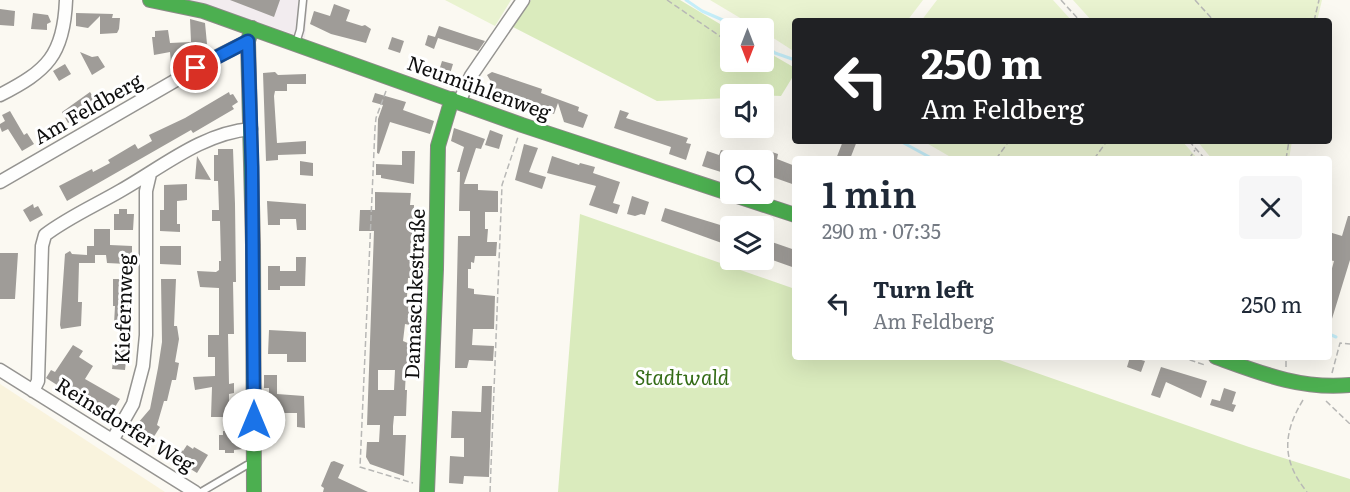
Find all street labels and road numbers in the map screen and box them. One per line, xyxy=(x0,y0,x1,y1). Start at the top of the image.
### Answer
street label: Neumühlenweg xyxy=(404,46,557,126)
street label: Am Feldberg xyxy=(27,64,148,151)
street label: Damaschkestraße xyxy=(395,208,431,380)
street label: Kiefernweg xyxy=(105,252,139,365)
street label: Reinsdorfer Weg xyxy=(51,369,202,479)

